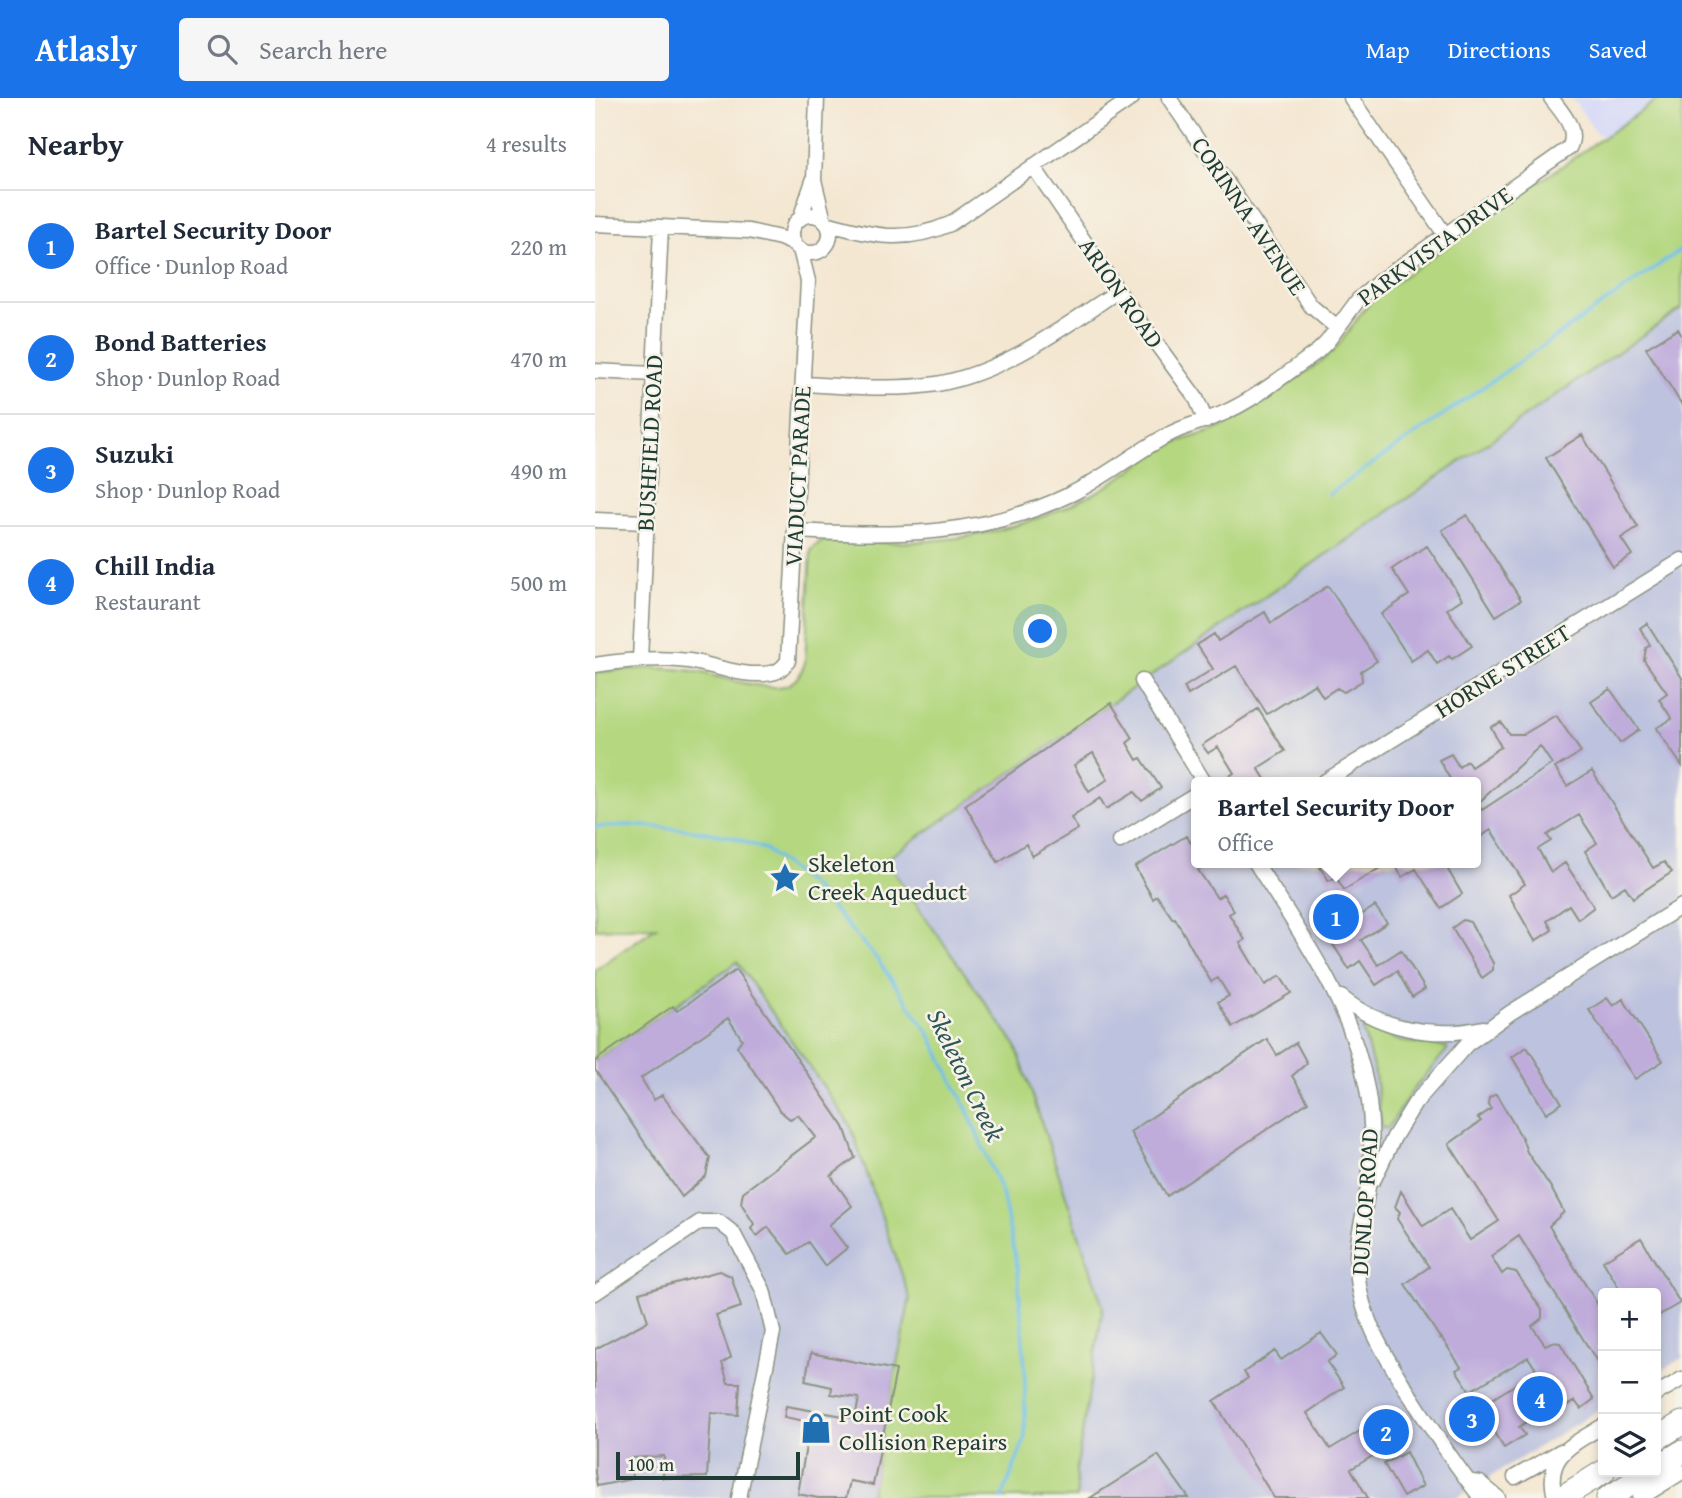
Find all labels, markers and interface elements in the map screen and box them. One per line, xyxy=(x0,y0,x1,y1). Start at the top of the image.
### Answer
search box xyxy=(179,18,669,81)
text: Atlasly xyxy=(35,25,137,73)
icon: search xyxy=(203,30,241,68)
text: Search here xyxy=(259,30,387,69)
text: Map xyxy=(1366,32,1410,67)
text: Directions xyxy=(1448,32,1551,67)
text: Saved xyxy=(1589,32,1647,67)
text: Nearby xyxy=(28,122,124,166)
text: 4 results xyxy=(486,127,567,160)
street label: CORINNA AVENUE xyxy=(1183,130,1315,302)
street label: PARKVISTA DRIVE xyxy=(1350,177,1520,314)
text: Bartel Security Door xyxy=(95,210,332,249)
text: 1 xyxy=(45,230,57,263)
text: 220 m xyxy=(510,230,567,263)
street label: ARION ROAD xyxy=(1070,230,1172,355)
text: Office · Dunlop Road xyxy=(95,249,288,282)
text: Bond Batteries xyxy=(95,322,267,361)
text: 2 xyxy=(45,342,57,375)
text: 470 m xyxy=(510,342,567,375)
street label: BUSHFIELD ROAD xyxy=(627,354,672,532)
text: Shop · Dunlop Road xyxy=(95,361,280,394)
street label: VIADUCT PARADE xyxy=(775,385,820,567)
text: Suzuki xyxy=(95,434,174,473)
text: 3 xyxy=(45,454,57,487)
text: 490 m xyxy=(510,454,567,487)
text: Shop · Dunlop Road xyxy=(95,473,280,506)
text: Chill India xyxy=(95,546,215,585)
text: 4 xyxy=(45,566,57,599)
text: 500 m xyxy=(510,566,567,599)
text: Restaurant xyxy=(95,585,201,618)
your location xyxy=(1023,614,1057,648)
street label: HORNE STREET xyxy=(1428,615,1577,726)
popup xyxy=(1191,777,1481,868)
text: Bartel Security Door xyxy=(1218,787,1454,826)
text: Office xyxy=(1218,826,1274,859)
place label: Skeleton Creek Aqueduct xyxy=(808,846,967,909)
place icon: Skeleton Creek Aqueduct xyxy=(768,861,802,895)
pin: 1 xyxy=(1313,891,1359,943)
water label: Skeleton Creek xyxy=(918,1002,1015,1148)
street label: DUNLOP ROAD xyxy=(1342,1127,1387,1277)
map controls xyxy=(1598,1288,1661,1477)
button: + xyxy=(1598,1288,1661,1351)
button: − xyxy=(1598,1351,1661,1414)
pin: 4 xyxy=(1517,1373,1563,1425)
pin: 3 xyxy=(1449,1393,1495,1445)
place label: Point Cook Collision Repairs xyxy=(839,1396,1007,1459)
pin: 2 xyxy=(1363,1406,1409,1458)
shop icon: Point Cook Collision Repairs xyxy=(799,1411,833,1445)
button: layers xyxy=(1598,1414,1661,1477)
scale bar xyxy=(616,1449,800,1481)
text: 100 m xyxy=(627,1450,674,1478)

